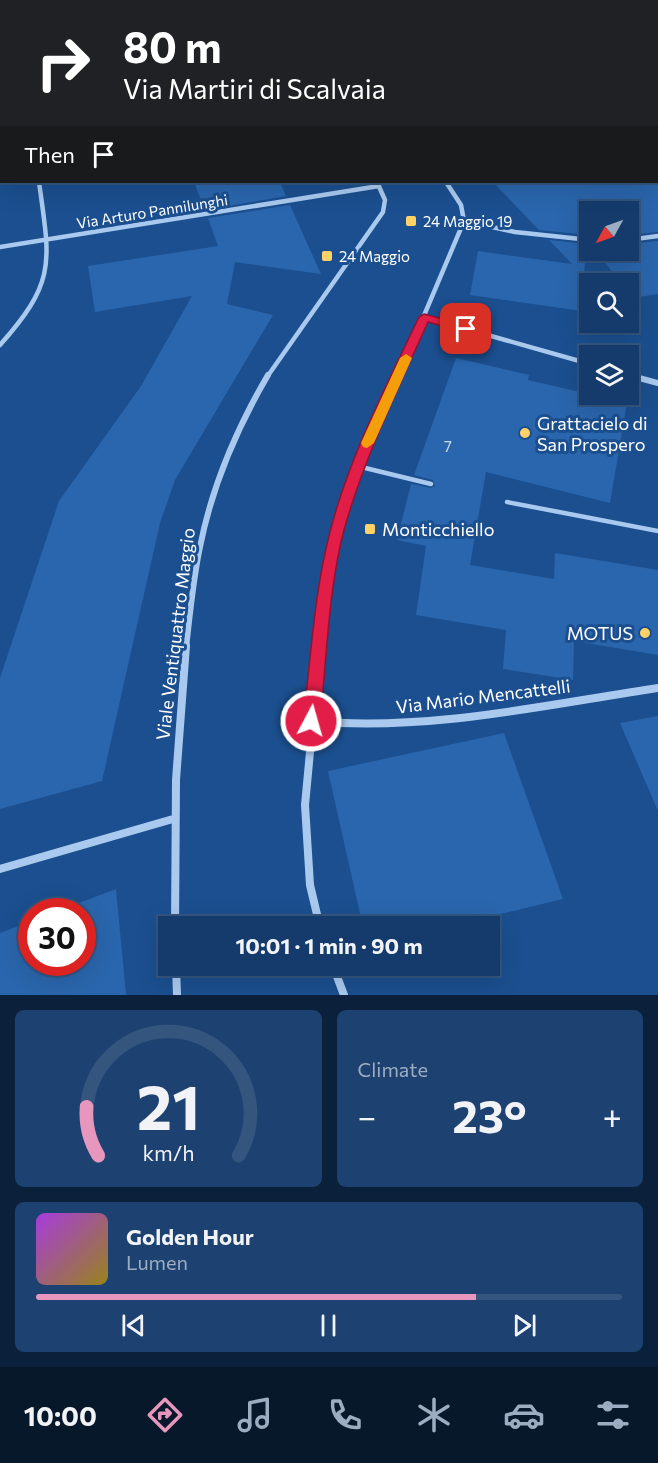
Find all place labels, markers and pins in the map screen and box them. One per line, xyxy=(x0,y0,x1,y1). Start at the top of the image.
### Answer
place label: 24 Maggio 19 xyxy=(423,212,512,230)
marker: 24 Maggio 19 xyxy=(404,214,418,228)
place label: 24 Maggio xyxy=(339,247,410,265)
marker: 24 Maggio xyxy=(320,249,334,263)
pin xyxy=(440,303,491,354)
place label: Grattacielo di San Prospero xyxy=(537,412,648,455)
marker: Grattacielo di San Prospero xyxy=(518,426,532,440)
place label: Monticchiello xyxy=(382,518,494,540)
marker: Monticchiello xyxy=(363,522,377,536)
place label: MOTUS xyxy=(567,622,633,644)
marker: MOTUS xyxy=(638,626,652,640)

